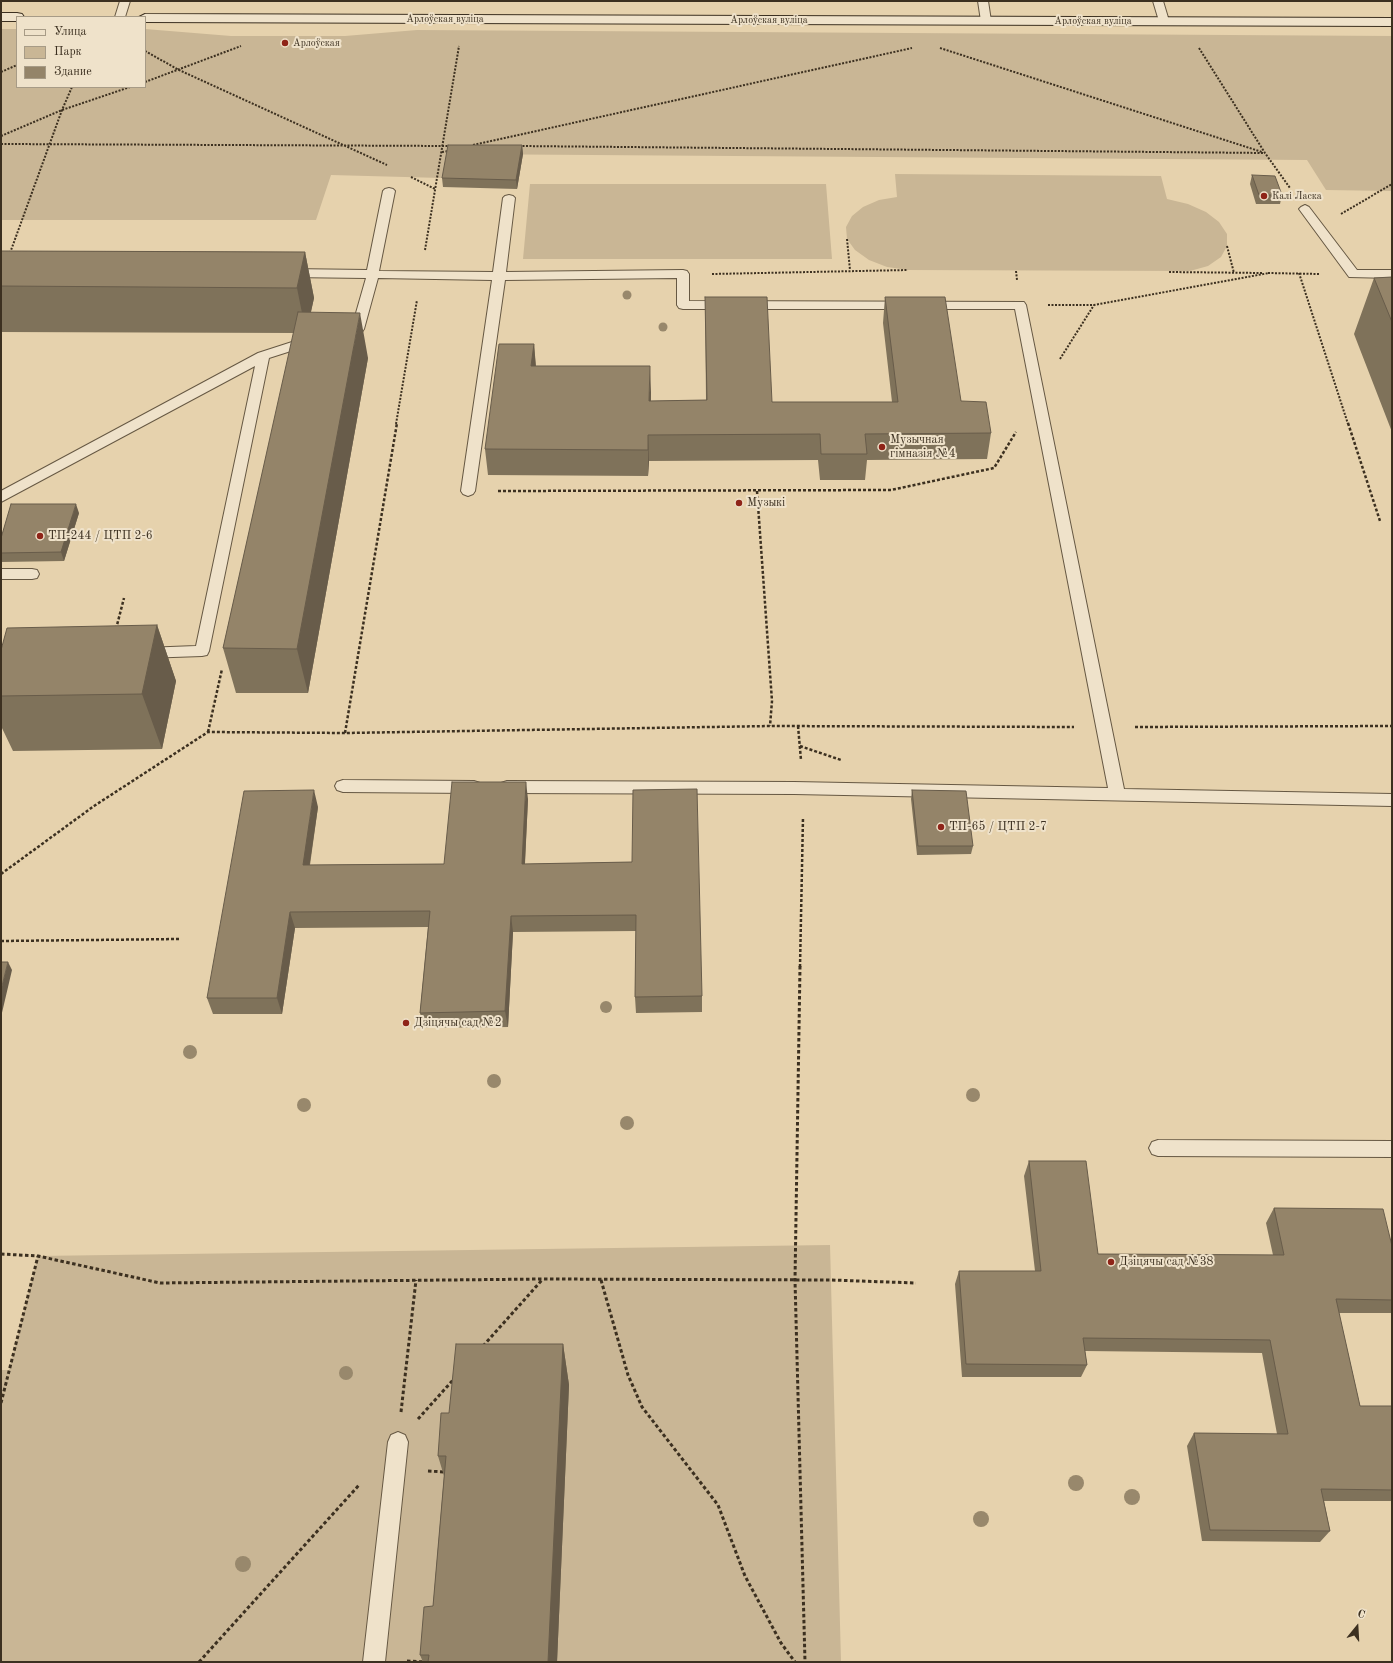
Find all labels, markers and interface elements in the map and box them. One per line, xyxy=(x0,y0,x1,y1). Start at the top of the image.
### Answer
street label: Арлоўская вуліца xyxy=(406,13,484,25)
street label: Арлоўская вуліца xyxy=(730,14,808,26)
street label: Арлоўская вуліца xyxy=(1054,15,1132,27)
legend xyxy=(16,16,146,88)
text: Улица xyxy=(54,26,87,38)
place label: Арлоўская xyxy=(293,37,340,49)
marker: Арлоўская xyxy=(280,38,290,48)
text: Парк xyxy=(54,46,82,58)
text: Здание xyxy=(54,66,92,78)
place label: Калі Ласка xyxy=(1272,190,1322,202)
marker: Калі Ласка xyxy=(1259,191,1269,201)
place label: Музычная гімназія №4 xyxy=(890,433,956,461)
marker: Музычная гімназія №4 xyxy=(877,442,887,452)
place label: Музыкі xyxy=(747,496,785,510)
marker: Музыкі xyxy=(734,498,744,508)
place label: ТП-244 / ЦТП 2-6 xyxy=(48,529,153,543)
marker: ТП-244 / ЦТП 2-6 xyxy=(35,531,45,541)
place label: ТП-65 / ЦТП 2-7 xyxy=(949,820,1047,834)
marker: ТП-65 / ЦТП 2-7 xyxy=(936,822,946,832)
place label: Дзіцячы сад №2 xyxy=(414,1016,502,1030)
marker: Дзіцячы сад №2 xyxy=(401,1018,411,1028)
place label: Дзіцячы сад №38 xyxy=(1119,1255,1214,1269)
marker: Дзіцячы сад №38 xyxy=(1106,1257,1116,1267)
north arrow xyxy=(1337,1607,1377,1647)
text: С xyxy=(1356,1609,1366,1621)

